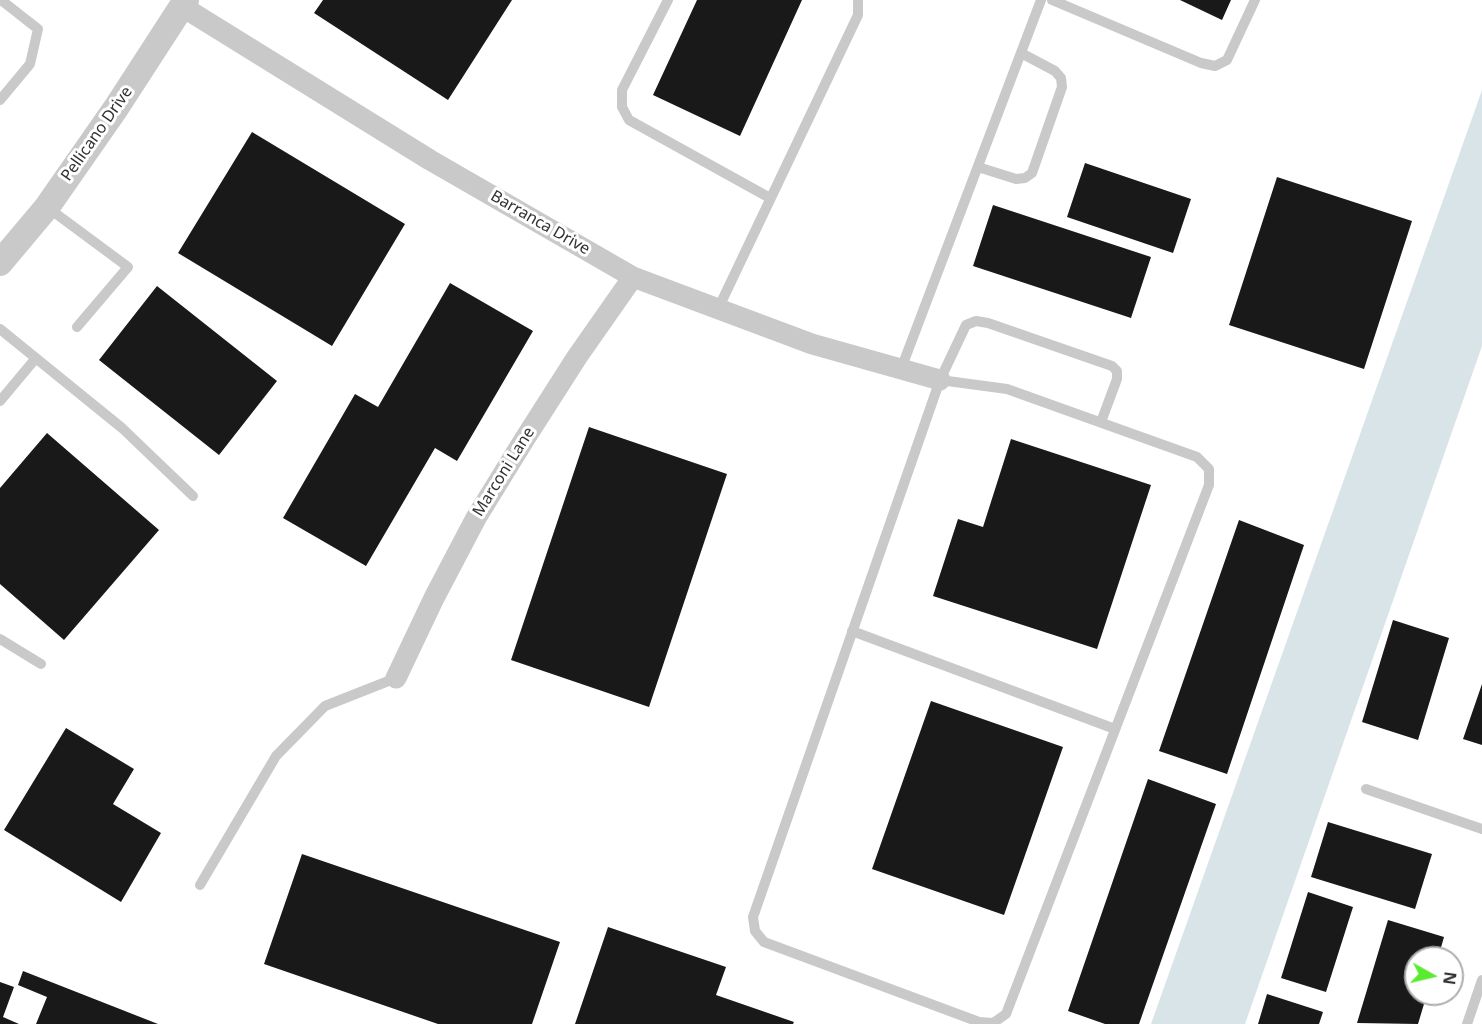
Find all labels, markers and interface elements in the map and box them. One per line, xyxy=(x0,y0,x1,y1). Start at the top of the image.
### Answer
street label: Pellicano Drive xyxy=(57,83,137,185)
street label: Barranca Drive xyxy=(487,187,593,259)
street label: Marconi Lane xyxy=(469,424,539,520)
north arrow xyxy=(1404,946,1464,1006)
text: N xyxy=(1438,970,1462,986)

